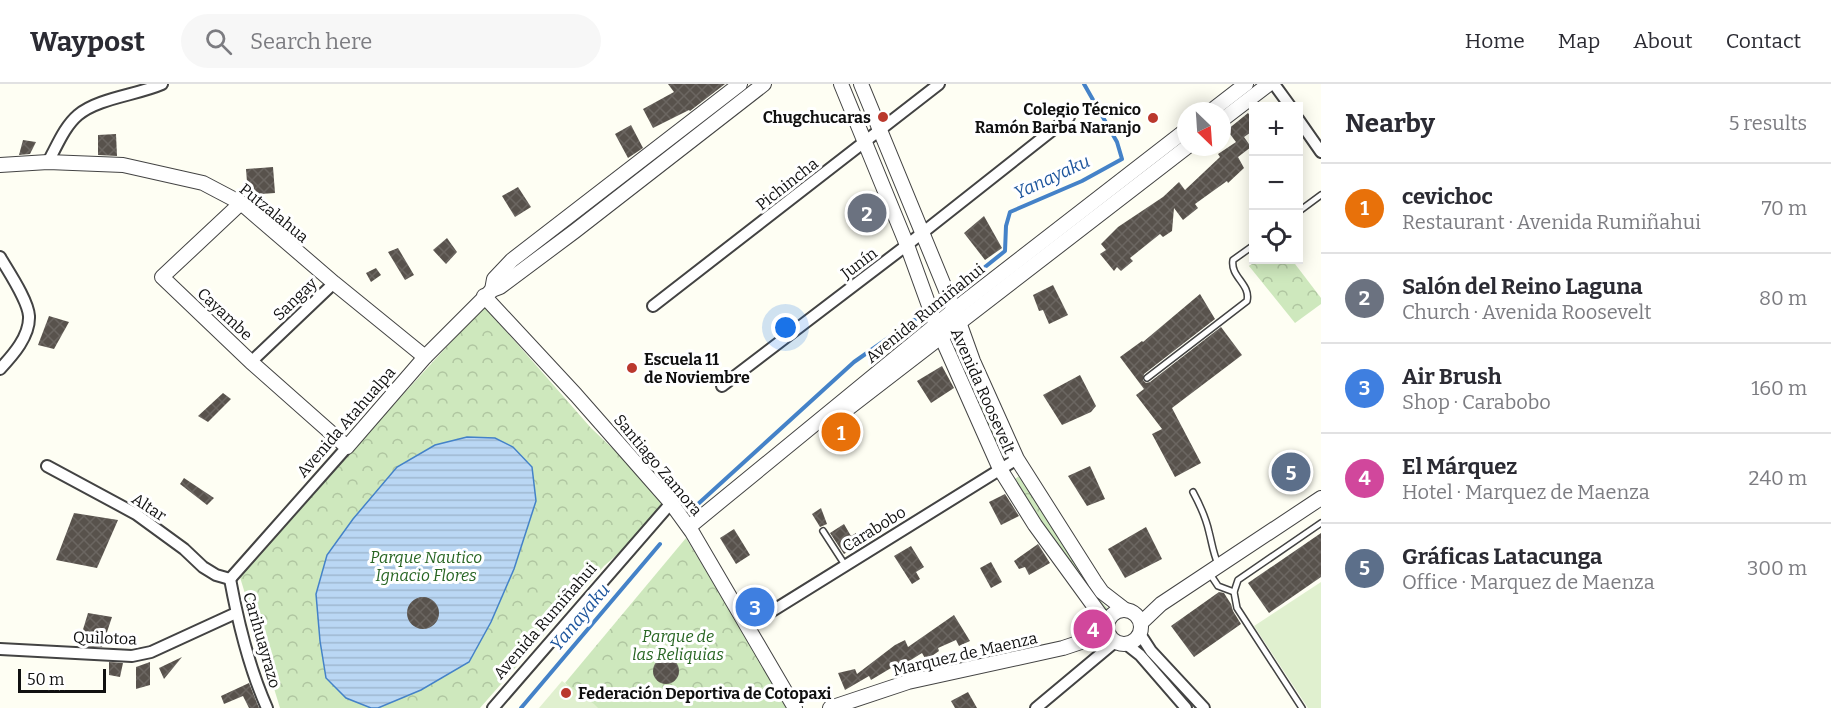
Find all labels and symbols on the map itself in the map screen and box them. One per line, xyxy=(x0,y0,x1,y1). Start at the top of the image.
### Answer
place label: Colegio Técnico Ramón Barba Naranjo xyxy=(975,100,1141,137)
north arrow xyxy=(1177,102,1231,156)
place label: Chugchucaras xyxy=(763,108,871,127)
marker: Chugchucaras xyxy=(876,110,890,124)
marker: Colegio Técnico Ramón Barba Naranjo xyxy=(1146,111,1160,125)
water label: Yanayaku xyxy=(1011,150,1093,204)
street label: Pichincha xyxy=(752,154,822,214)
street label: Putzalahua xyxy=(236,179,313,247)
pin: 2 xyxy=(848,190,886,236)
street label: Junín xyxy=(836,243,881,283)
street label: Avenida Rumiñahui xyxy=(862,259,988,367)
street label: Sangay xyxy=(269,273,321,324)
street label: Cayambe xyxy=(193,284,257,344)
your location xyxy=(771,313,800,342)
street label: Avenida Roosevelt xyxy=(947,325,1019,457)
place label: Escuela 11 de Noviembre xyxy=(644,350,750,387)
marker: Escuela 11 de Noviembre xyxy=(625,361,639,375)
street label: Avenida Atahualpa xyxy=(293,363,399,481)
street label: Santiago Zamora xyxy=(610,410,706,520)
pin: 1 xyxy=(822,410,860,454)
pin: 5 xyxy=(1272,450,1310,494)
street label: Altar xyxy=(128,489,170,525)
street label: Carabobo xyxy=(839,502,909,556)
park label: Parque Nautico Ignacio Flores xyxy=(370,548,482,585)
street label: Avenida Rumiñahui xyxy=(490,559,601,683)
water label: Yanayaku xyxy=(546,579,614,655)
pin: 3 xyxy=(736,584,774,630)
street label: Carihuayrazo xyxy=(239,590,285,690)
pin: 4 xyxy=(1074,606,1112,652)
street label: Quilotoa xyxy=(73,627,138,649)
park label: Parque de las Reliquias xyxy=(632,627,724,664)
street label: Marquez de Maenza xyxy=(891,628,1039,680)
scale bar xyxy=(18,666,106,694)
place label: Federación Deportiva de Cotopaxi xyxy=(578,684,831,703)
marker: Federación Deportiva de Cotopaxi xyxy=(559,686,573,700)

